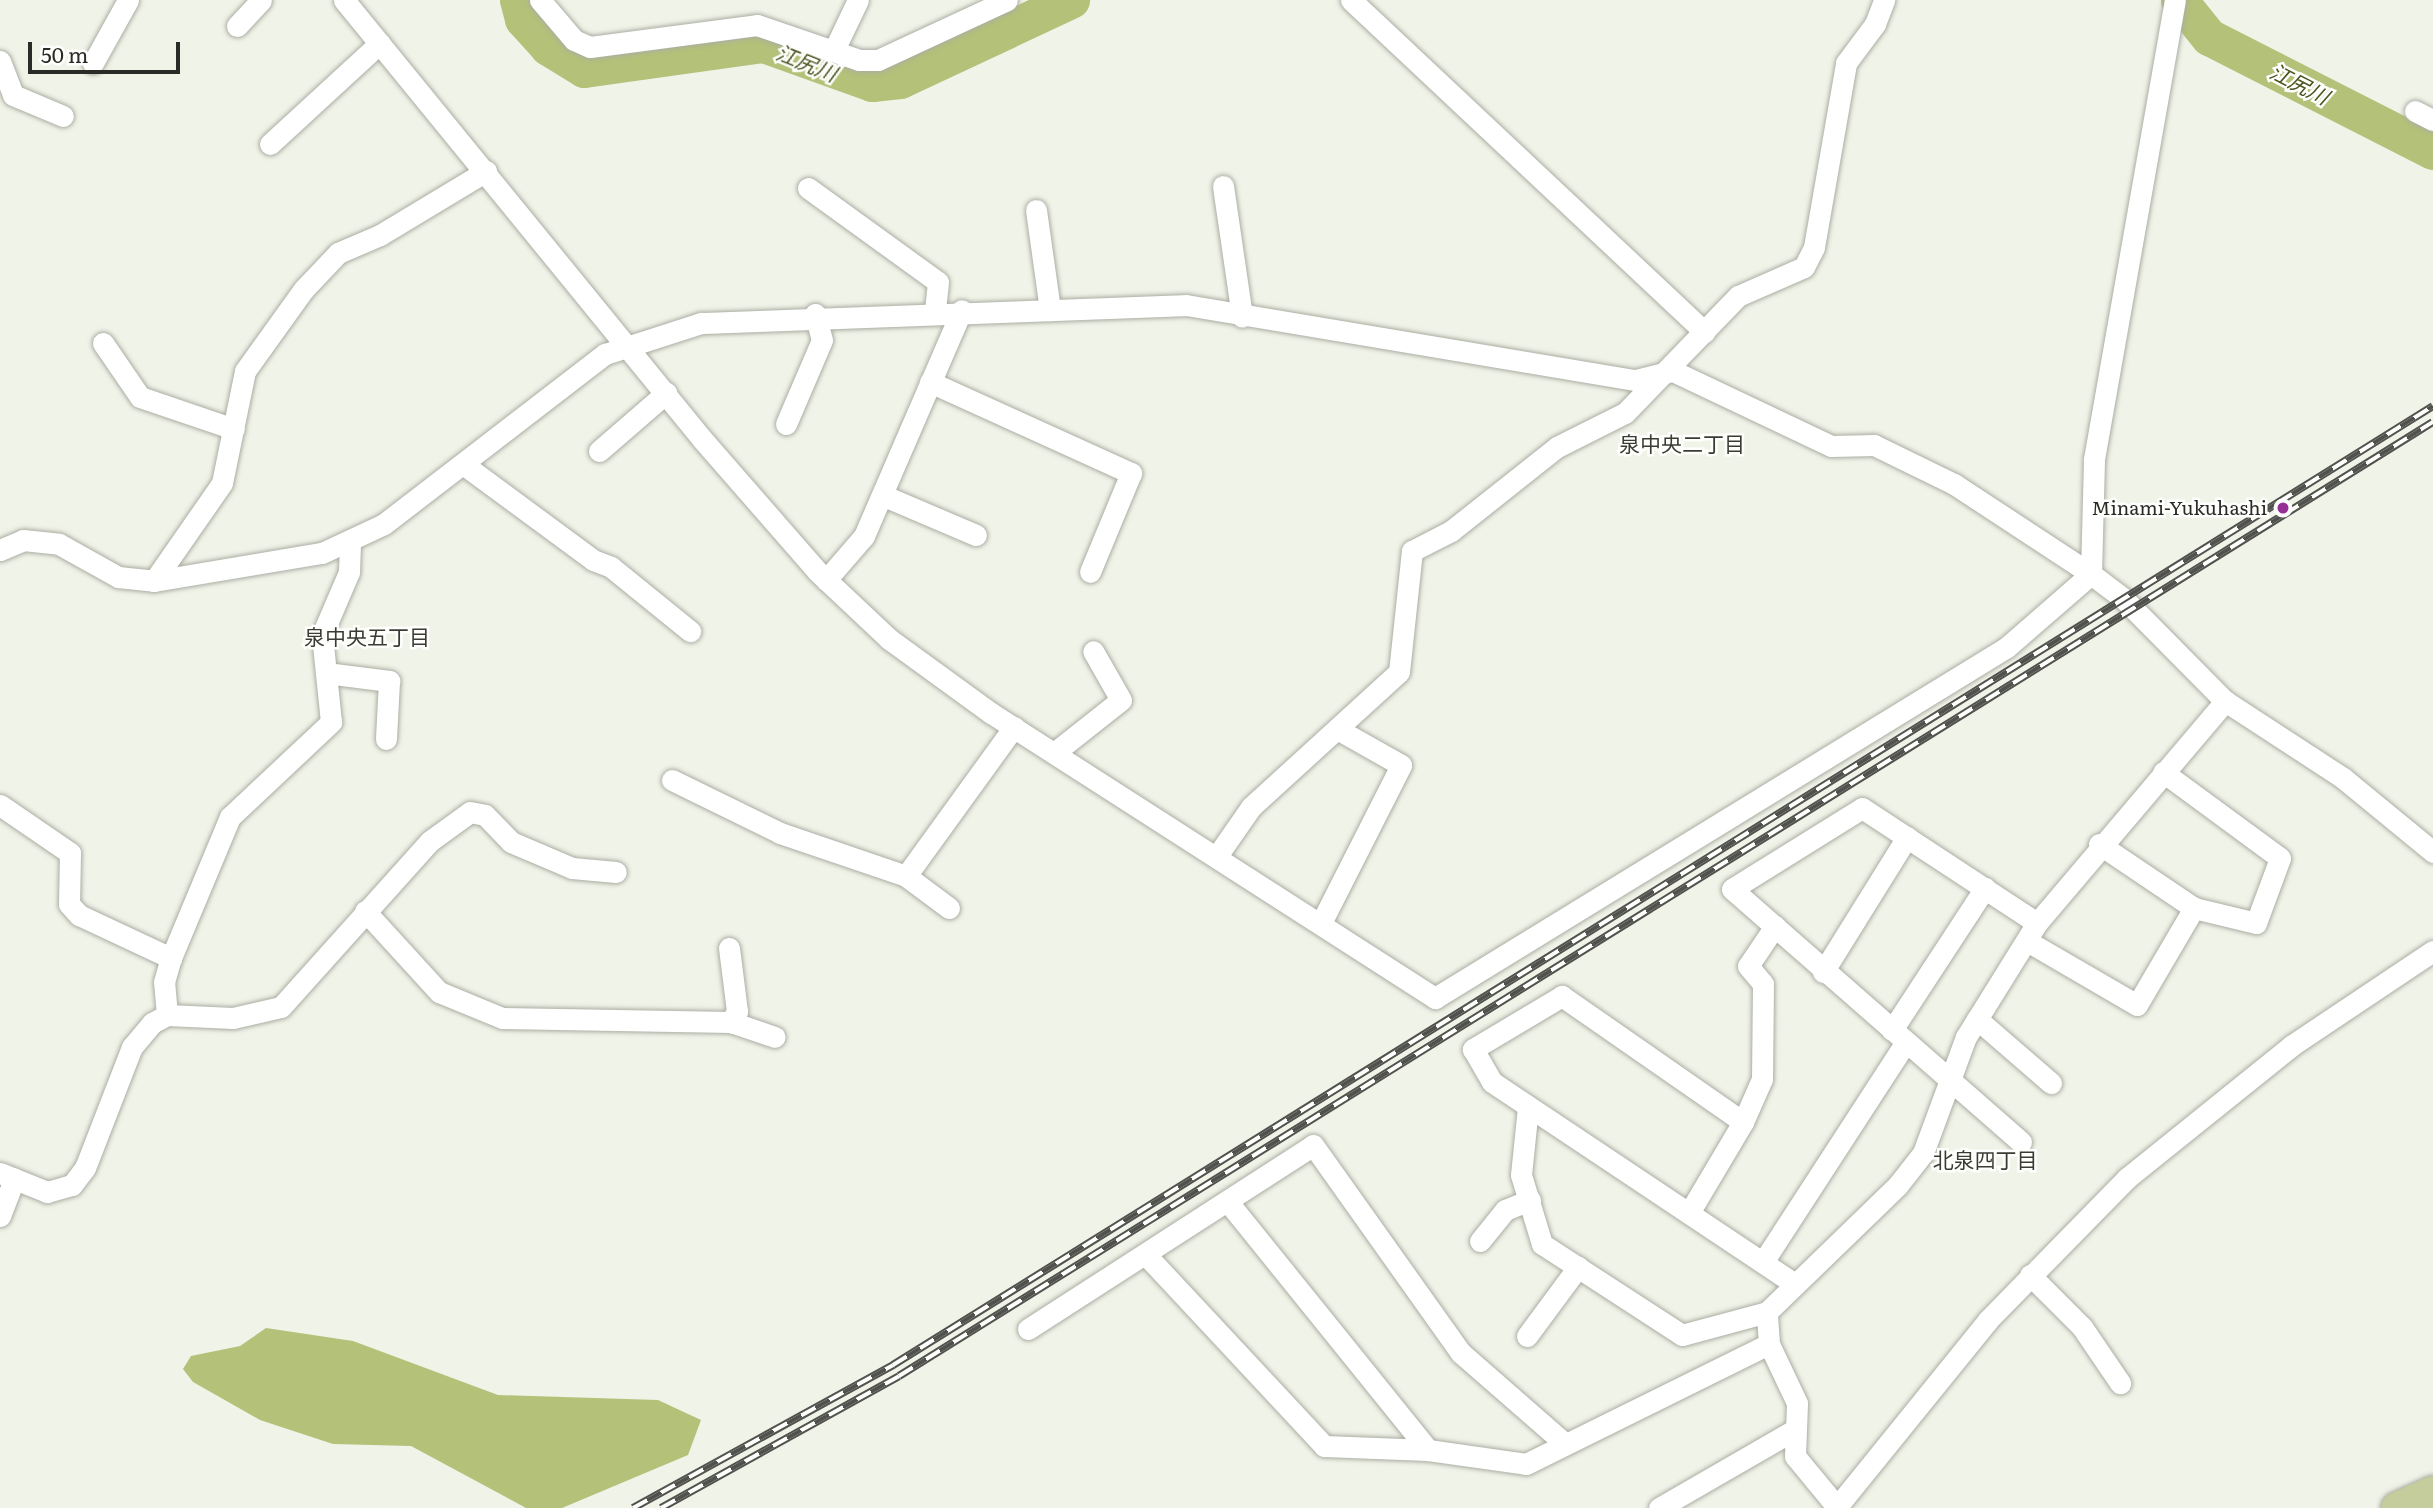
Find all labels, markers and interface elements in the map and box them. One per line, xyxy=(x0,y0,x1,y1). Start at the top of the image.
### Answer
scale bar xyxy=(32,28,184,72)
text: 50 m xyxy=(41,38,88,69)
water label: 江尻川 xyxy=(773,39,841,85)
water label: 江尻川 xyxy=(2266,57,2334,109)
district label: 泉中央二丁目 xyxy=(1619,430,1745,456)
place label: Minami-Yukuhashi xyxy=(2092,497,2267,519)
marker: Minami-Yukuhashi xyxy=(2273,498,2293,518)
district label: 泉中央五丁目 xyxy=(304,623,430,649)
district label: 北泉四丁目 xyxy=(1933,1146,2037,1172)

